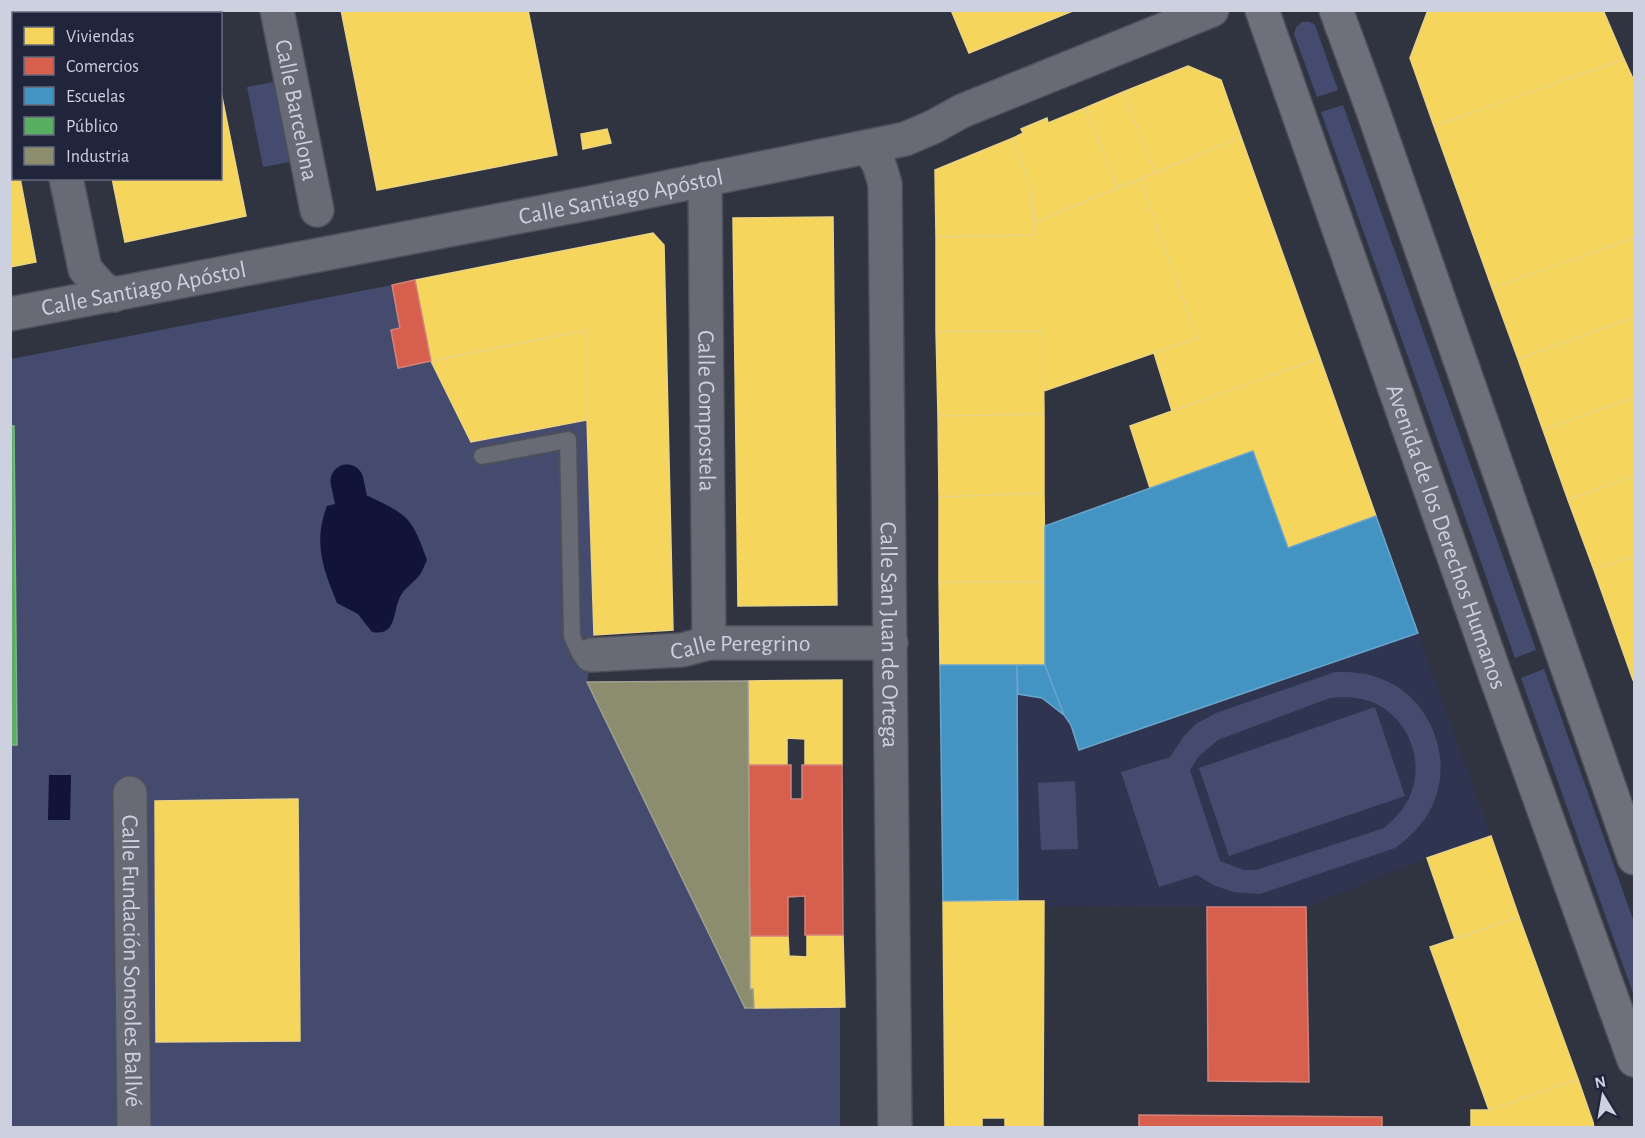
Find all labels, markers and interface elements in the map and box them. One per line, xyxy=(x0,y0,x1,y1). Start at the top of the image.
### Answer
legend xyxy=(12,12,222,180)
text: Viviendas xyxy=(66,28,134,46)
street label: Calle Barcelona xyxy=(270,38,322,183)
text: Comercios xyxy=(66,58,139,76)
text: Escuelas xyxy=(66,88,125,106)
text: Público xyxy=(66,118,118,136)
text: Industria xyxy=(66,148,129,166)
street label: Calle Santiago Apóstol xyxy=(517,165,725,229)
street label: Calle Santiago Apóstol xyxy=(39,258,248,321)
street label: Calle Compostela xyxy=(693,330,719,492)
street label: Avenida de los Derechos Humanos xyxy=(1381,381,1510,692)
street label: Calle San Juan de Ortega xyxy=(876,522,902,748)
street label: Calle Peregrino xyxy=(670,632,811,664)
street label: Calle Fundación Sonsoles Ballvé xyxy=(117,814,145,1108)
north arrow xyxy=(1573,1066,1633,1126)
text: N xyxy=(1593,1073,1607,1091)

